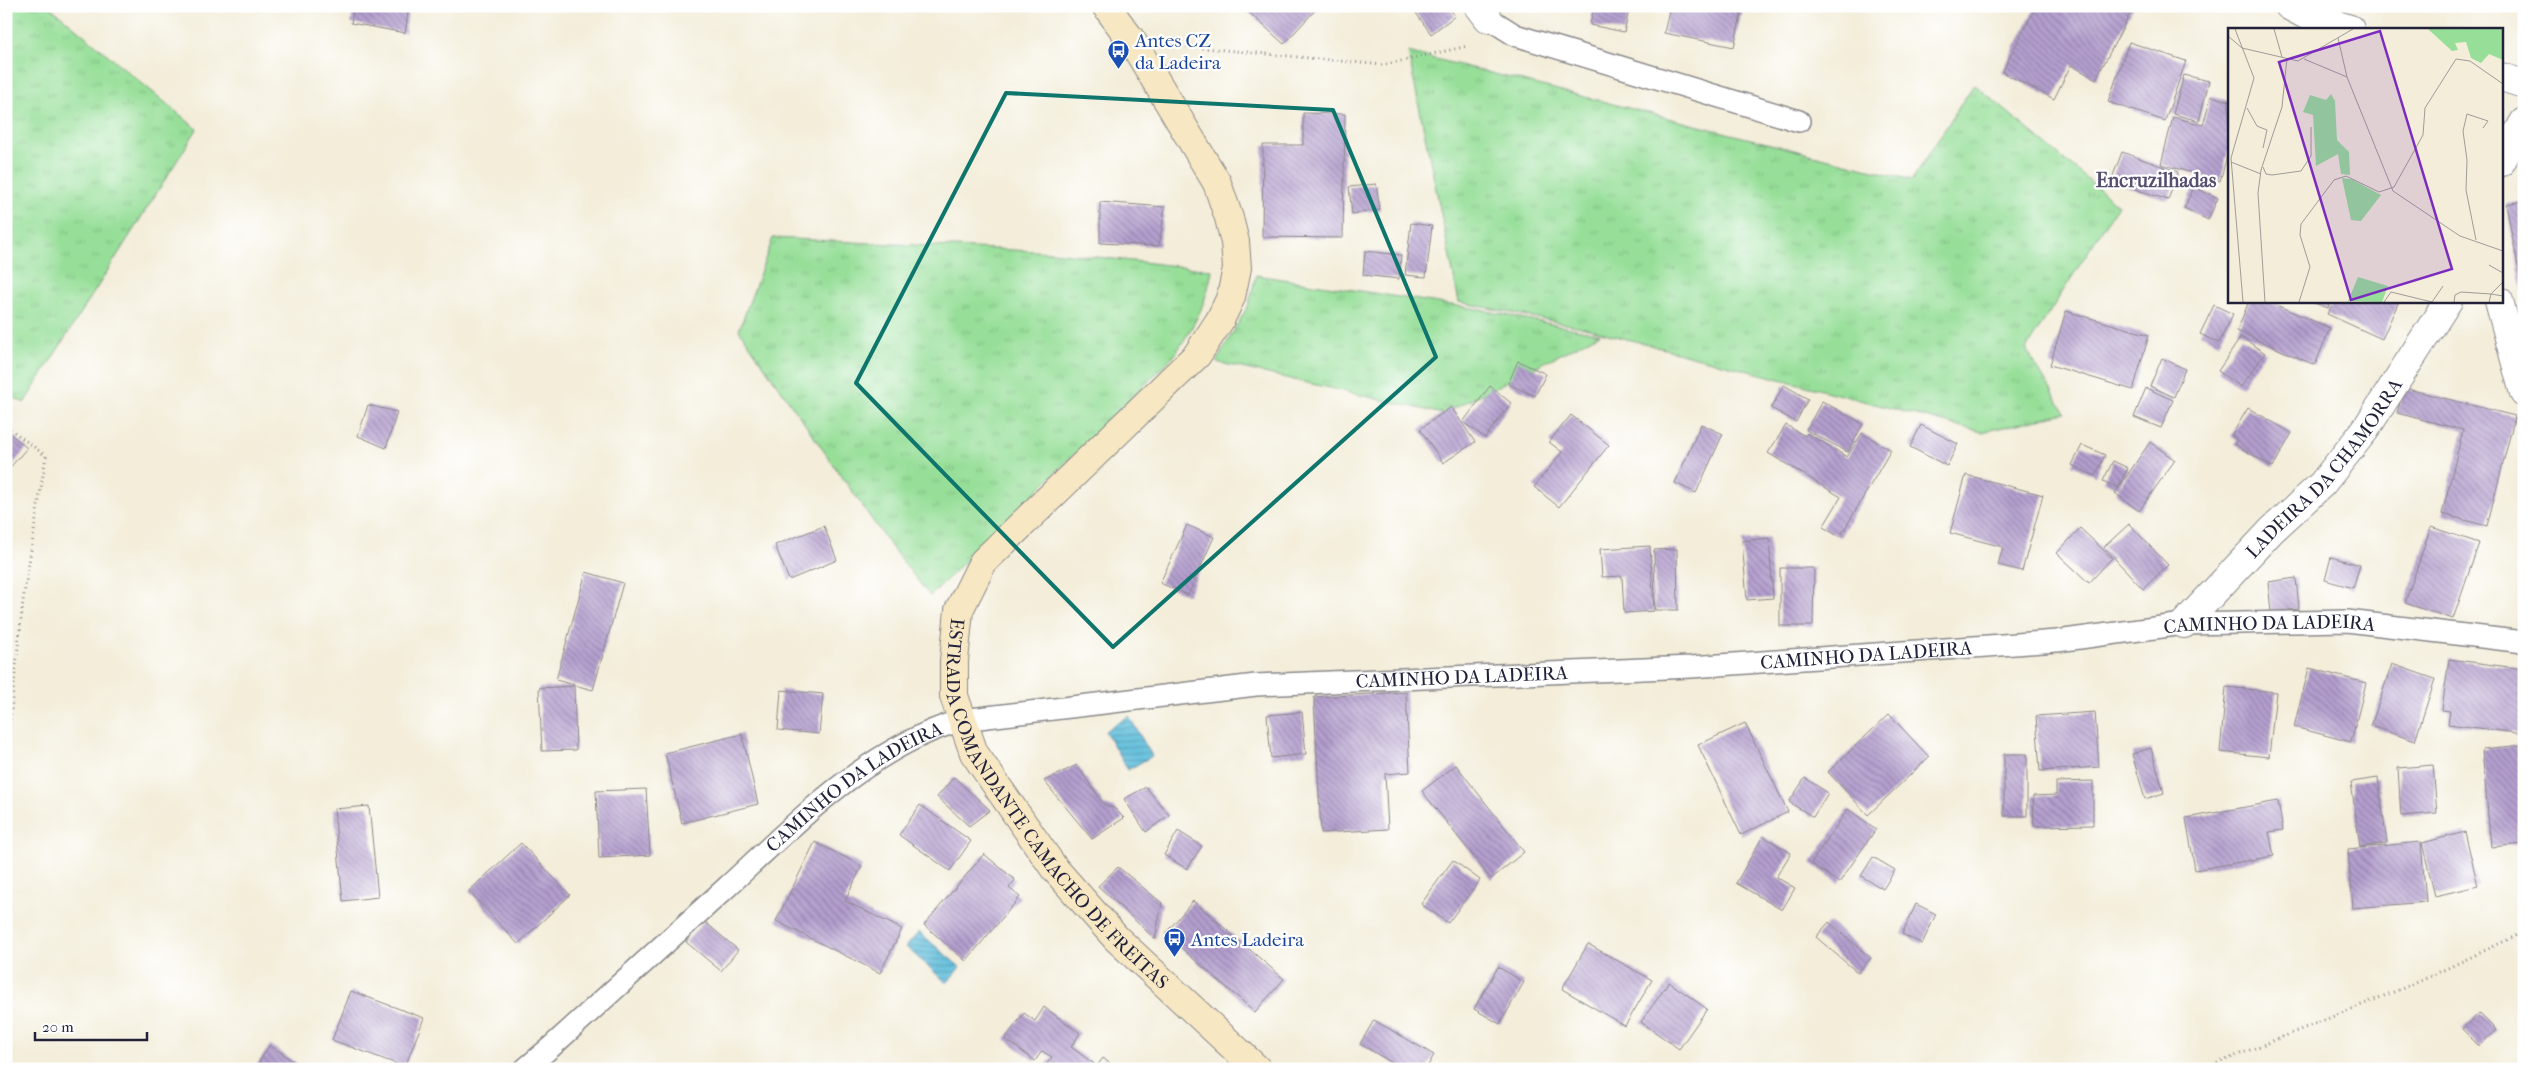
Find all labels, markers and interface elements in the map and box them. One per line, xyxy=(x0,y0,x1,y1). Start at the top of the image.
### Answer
inset map xyxy=(2228,28,2502,302)
place label: Antes CZ da Ladeira xyxy=(1134,30,1221,74)
bus stop icon: Antes CZ da Ladeira xyxy=(1107,39,1131,70)
district label: Encruzilhadas xyxy=(2096,169,2217,192)
street label: LADEIRA DA CHAMORRA xyxy=(2242,374,2408,563)
street label: CAMINHO DA LADEIRA xyxy=(2162,611,2377,639)
street label: ESTRADA COMANDANTE CAMACHO DE FREITAS xyxy=(941,617,1173,994)
street label: CAMINHO DA LADEIRA xyxy=(1759,637,1973,674)
street label: CAMINHO DA LADEIRA xyxy=(1355,662,1569,693)
street label: CAMINHO DA LADEIRA xyxy=(762,717,946,857)
bus stop icon: Antes Ladeira xyxy=(1163,927,1187,958)
place label: Antes Ladeira xyxy=(1190,929,1304,951)
scale bar xyxy=(35,1010,148,1042)
text: 20 m xyxy=(42,1018,74,1036)

